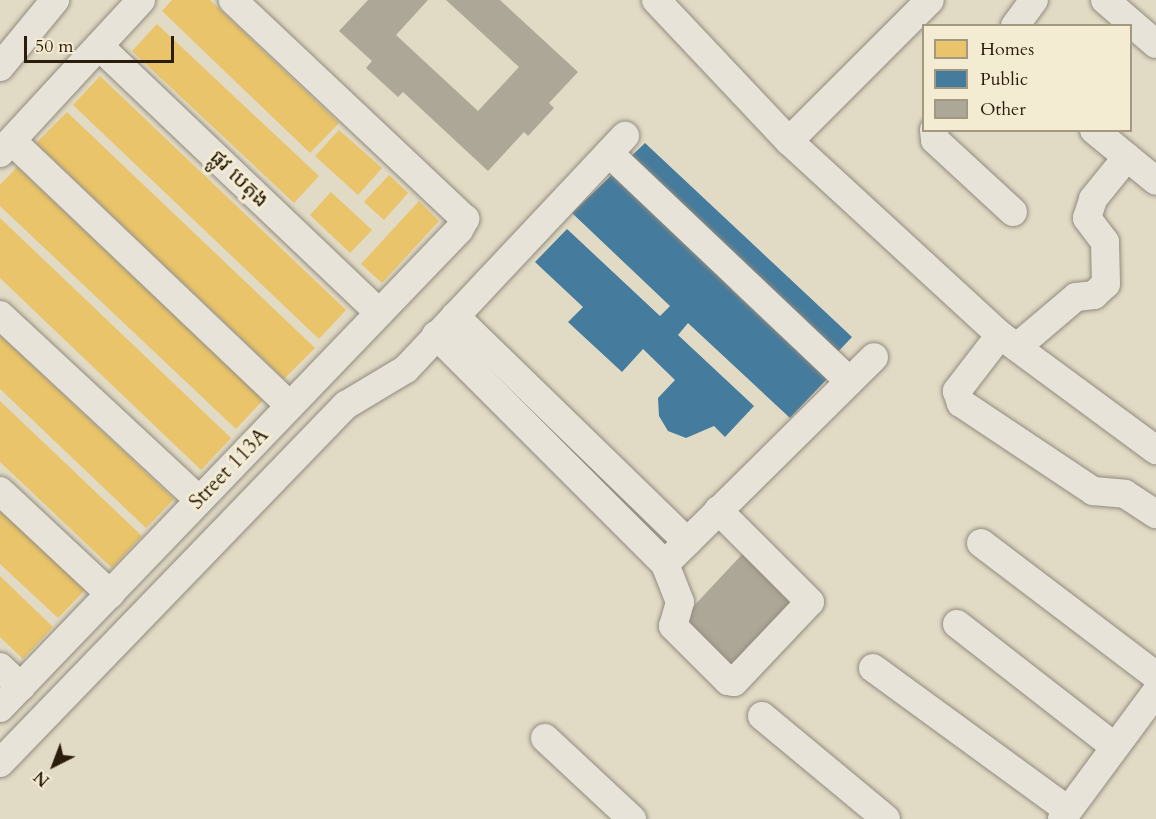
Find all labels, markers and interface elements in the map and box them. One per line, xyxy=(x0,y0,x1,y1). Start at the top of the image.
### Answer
scale bar xyxy=(27,24,177,62)
legend xyxy=(922,24,1132,132)
text: 50 m xyxy=(35,34,74,59)
text: Homes xyxy=(980,37,1034,62)
text: Public xyxy=(980,67,1028,92)
text: Other xyxy=(980,97,1026,122)
street label: ផ្លូវ បេតុង xyxy=(204,145,274,213)
street label: Street 113A xyxy=(184,423,274,515)
north arrow xyxy=(24,735,84,795)
text: N xyxy=(29,766,54,791)

